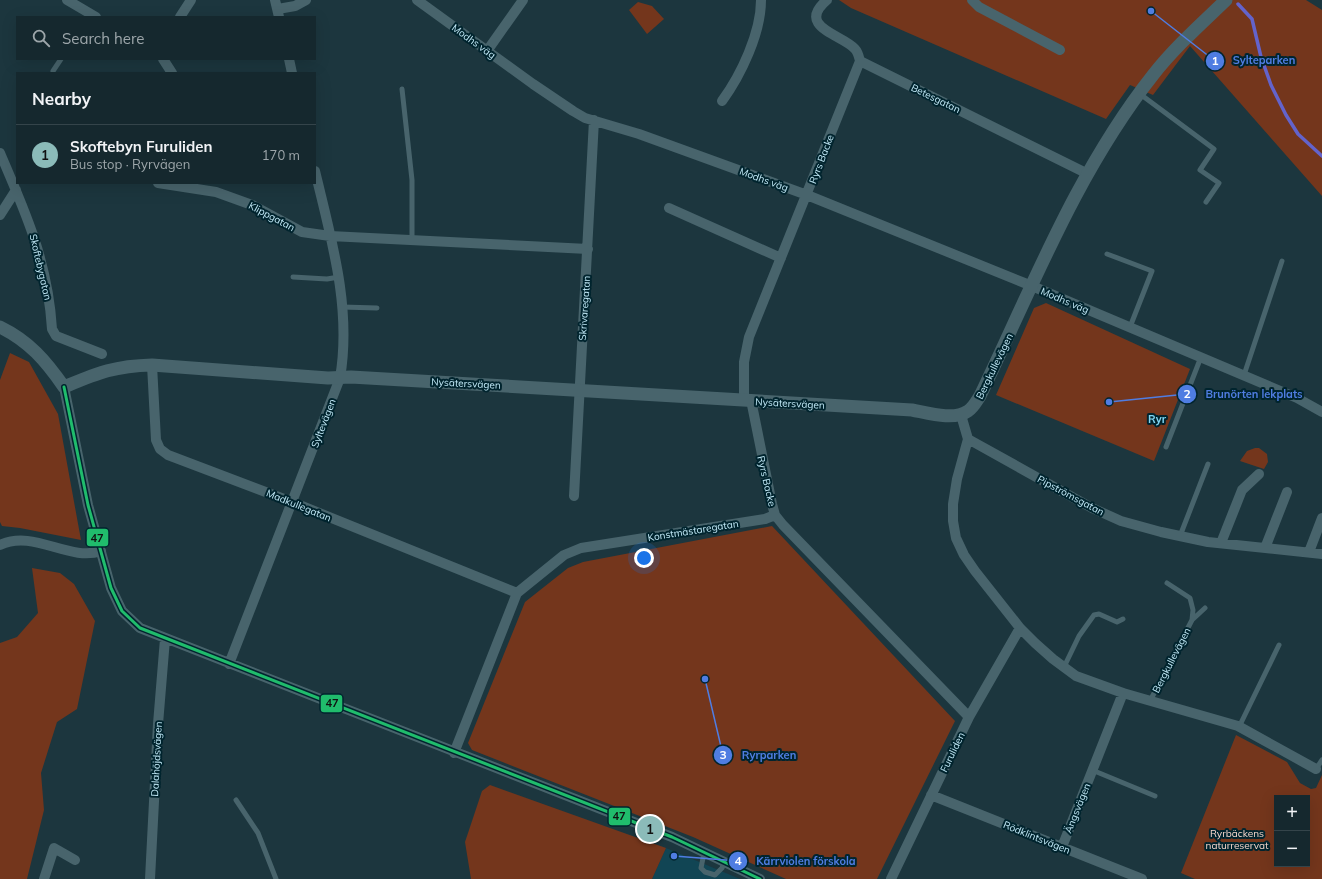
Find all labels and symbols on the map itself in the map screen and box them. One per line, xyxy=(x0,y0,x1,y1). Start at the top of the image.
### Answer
street label: Modhs väg xyxy=(449,21,498,62)
callout: Sylteparken xyxy=(1205,49,1303,72)
text: 1 xyxy=(1211,53,1219,68)
text: Sylteparken xyxy=(1233,53,1295,67)
street label: Betesgatan xyxy=(909,81,963,116)
street label: Ryrs Backe xyxy=(806,133,837,186)
street label: Modhs väg xyxy=(738,165,790,194)
street label: Klippgatan xyxy=(246,199,297,234)
street label: Skoftebygatan xyxy=(27,233,54,302)
street label: Skrivaregatan xyxy=(576,275,593,341)
street label: Modhs väg xyxy=(1039,285,1091,316)
street label: Bergkullevägen xyxy=(973,331,1016,401)
street label: Nysätersvägen xyxy=(431,375,501,392)
callout: Brunörten lekplats xyxy=(1177,382,1310,405)
text: 2 xyxy=(1183,386,1191,401)
text: Brunörten lekplats xyxy=(1205,387,1303,401)
street label: Nysätersvägen xyxy=(755,395,825,412)
street label: Syltevägen xyxy=(308,397,339,449)
district label: Ryr xyxy=(1148,412,1167,426)
street label: Ryrs Backe xyxy=(754,455,779,508)
street label: Pipströmsgatan xyxy=(1035,472,1106,519)
street label: Madkullegatan xyxy=(264,486,333,524)
street label: Konstmästaregatan xyxy=(647,517,740,544)
line badge: 47 xyxy=(86,528,109,547)
text: 47 xyxy=(90,531,104,545)
your location xyxy=(634,548,654,568)
street label: Bergkullevägen xyxy=(1149,625,1194,695)
line badge: 47 xyxy=(320,694,343,713)
text: 47 xyxy=(325,696,339,710)
street label: Dalahöjdsvägen xyxy=(148,721,165,797)
street label: Furuliden xyxy=(937,730,968,774)
callout: Ryrparken xyxy=(713,743,804,766)
text: 3 xyxy=(719,747,727,762)
text: Ryrparken xyxy=(742,748,796,762)
street label: Ängsvägen xyxy=(1062,781,1093,835)
line badge: 47 xyxy=(608,807,631,826)
text: 47 xyxy=(612,809,626,823)
pin: 1 xyxy=(637,814,663,844)
street label: Rödklintsvägen xyxy=(1001,818,1072,857)
park label: Ryrbäckens naturreservat xyxy=(1206,827,1269,852)
callout: Kärrviolen förskola xyxy=(728,849,864,872)
text: 4 xyxy=(734,853,742,868)
text: Kärrviolen förskola xyxy=(756,854,856,868)

